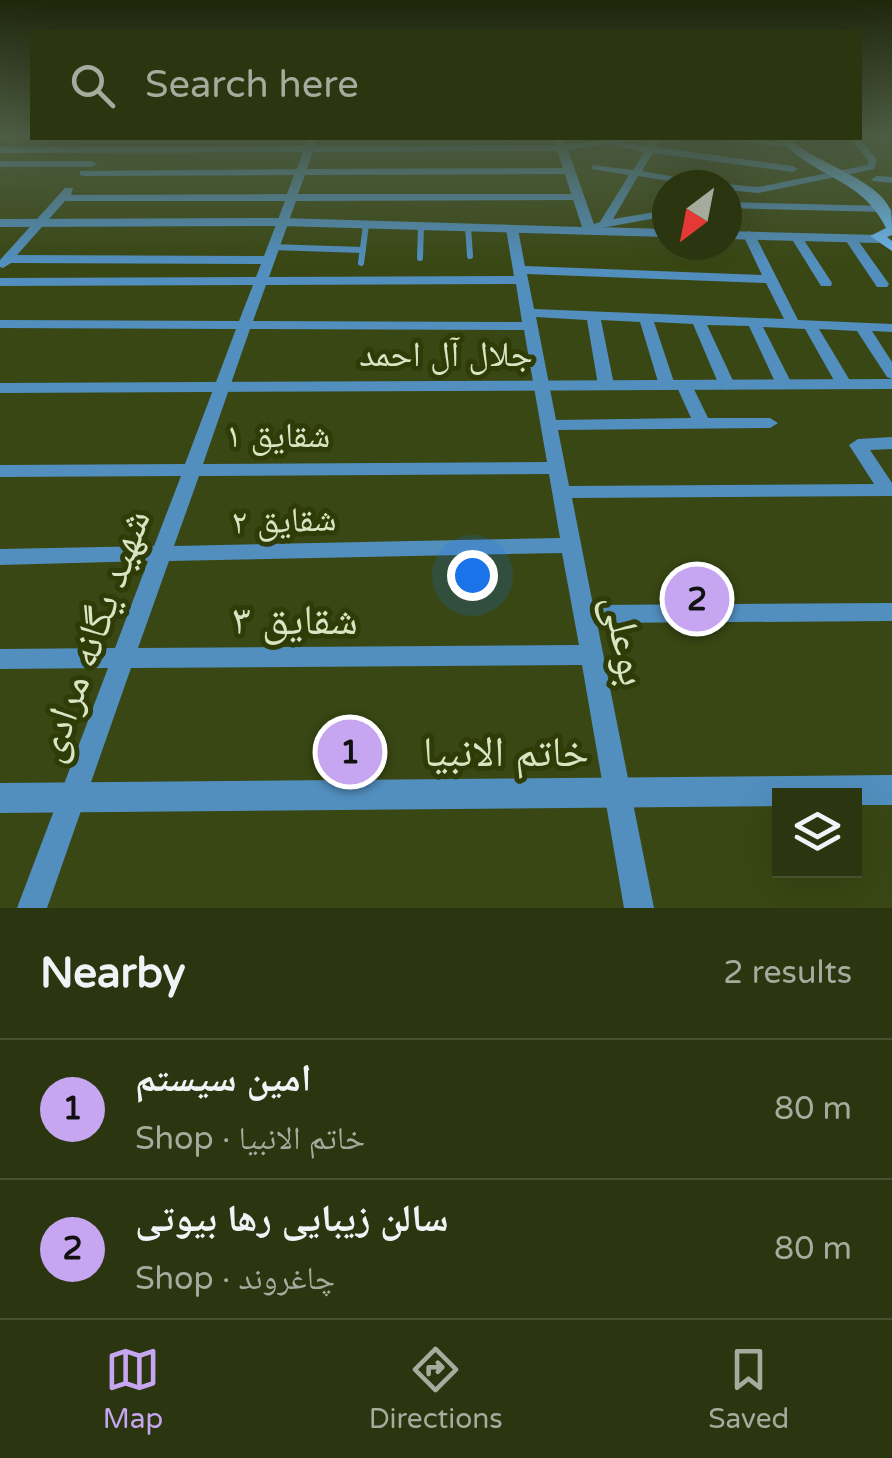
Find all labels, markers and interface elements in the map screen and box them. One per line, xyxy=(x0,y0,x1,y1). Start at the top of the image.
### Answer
search box xyxy=(30,30,862,140)
icon: search xyxy=(65,58,120,113)
text: Search here xyxy=(145,62,359,108)
north arrow xyxy=(652,170,742,260)
street label: جلال آل احمد xyxy=(359,334,533,376)
street label: شقایق ۱ xyxy=(226,415,330,457)
street label: شقایق ۲ xyxy=(231,498,337,544)
street label: شهید یگانه مرادی xyxy=(23,502,162,769)
your location xyxy=(447,550,498,601)
pin: 2 xyxy=(664,562,730,636)
street label: بوعلی xyxy=(592,590,659,690)
street label: شقایق ۳ xyxy=(232,595,358,646)
pin: 1 xyxy=(318,714,382,790)
street label: خاتم الانبیا xyxy=(423,727,589,779)
map controls xyxy=(772,788,862,878)
button: layers xyxy=(772,788,862,878)
text: Nearby xyxy=(40,948,185,999)
text: 2 results xyxy=(723,954,852,992)
text: امین سیستم xyxy=(135,1056,312,1102)
text: 1 xyxy=(62,1090,83,1128)
text: 80 m xyxy=(774,1090,852,1128)
text: Shop · خاتم الانبیا xyxy=(135,1120,365,1158)
text: سالن زیبایی رها بیوتی xyxy=(135,1196,449,1242)
text: 2 xyxy=(62,1230,83,1268)
text: 80 m xyxy=(774,1230,852,1268)
text: Shop · چاغروند xyxy=(135,1260,335,1298)
tab: Map xyxy=(103,1342,163,1436)
tab: Directions xyxy=(369,1342,503,1436)
tab: Saved xyxy=(708,1342,789,1436)

